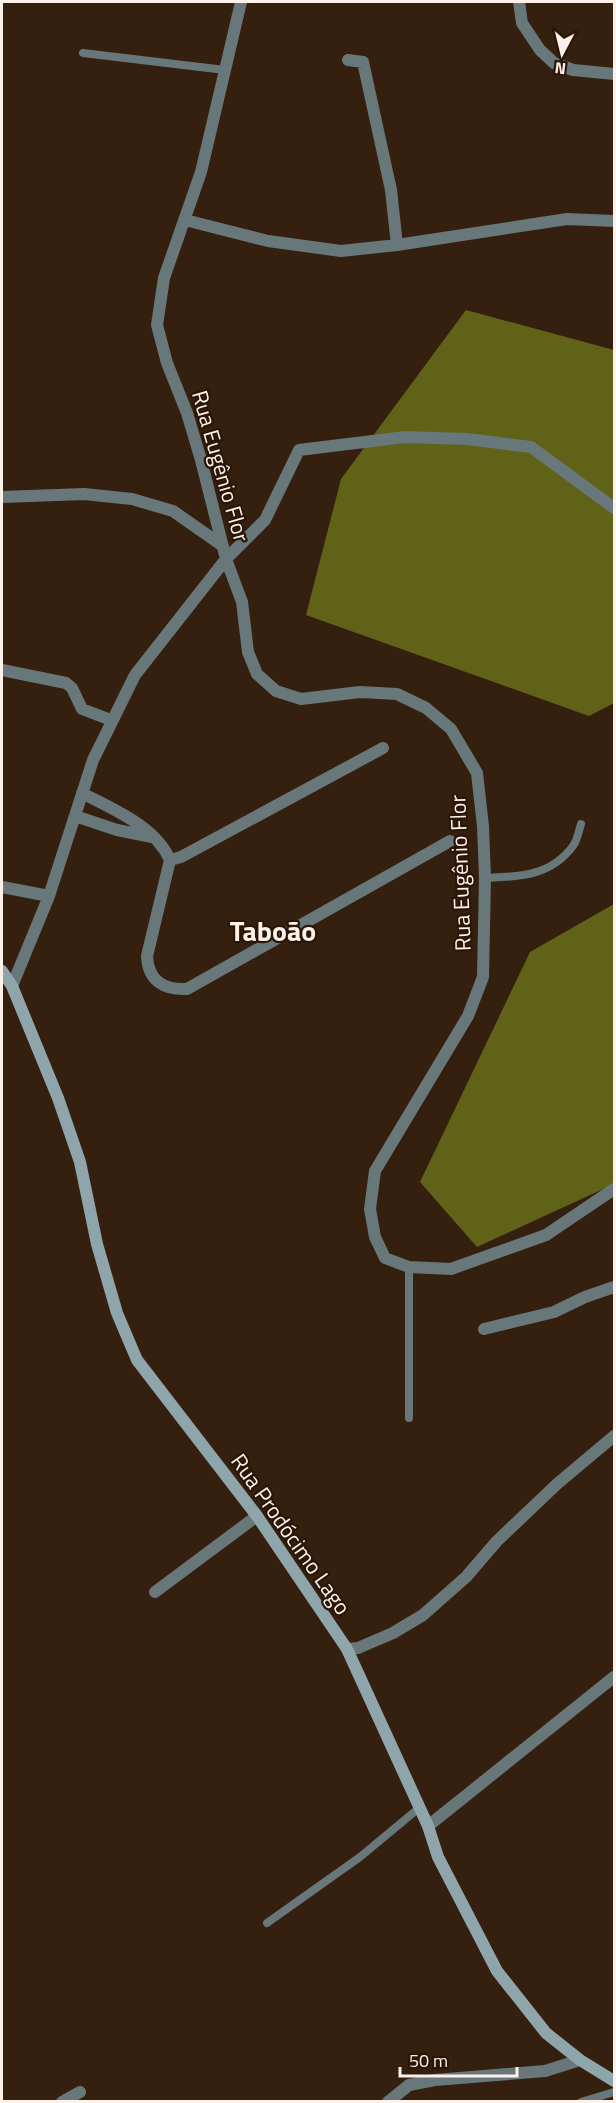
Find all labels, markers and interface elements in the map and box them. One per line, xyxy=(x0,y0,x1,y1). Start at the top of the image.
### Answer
north arrow xyxy=(532,24,592,84)
text: N xyxy=(553,56,567,81)
street label: Rua Eugênio Flor xyxy=(183,386,259,546)
street label: Rua Eugênio Flor xyxy=(440,794,480,952)
district label: Taboão xyxy=(230,909,316,952)
street label: Rua Prodócimo Lago xyxy=(223,1446,359,1622)
scale bar xyxy=(400,2040,517,2078)
text: 50 m xyxy=(409,2047,448,2074)

